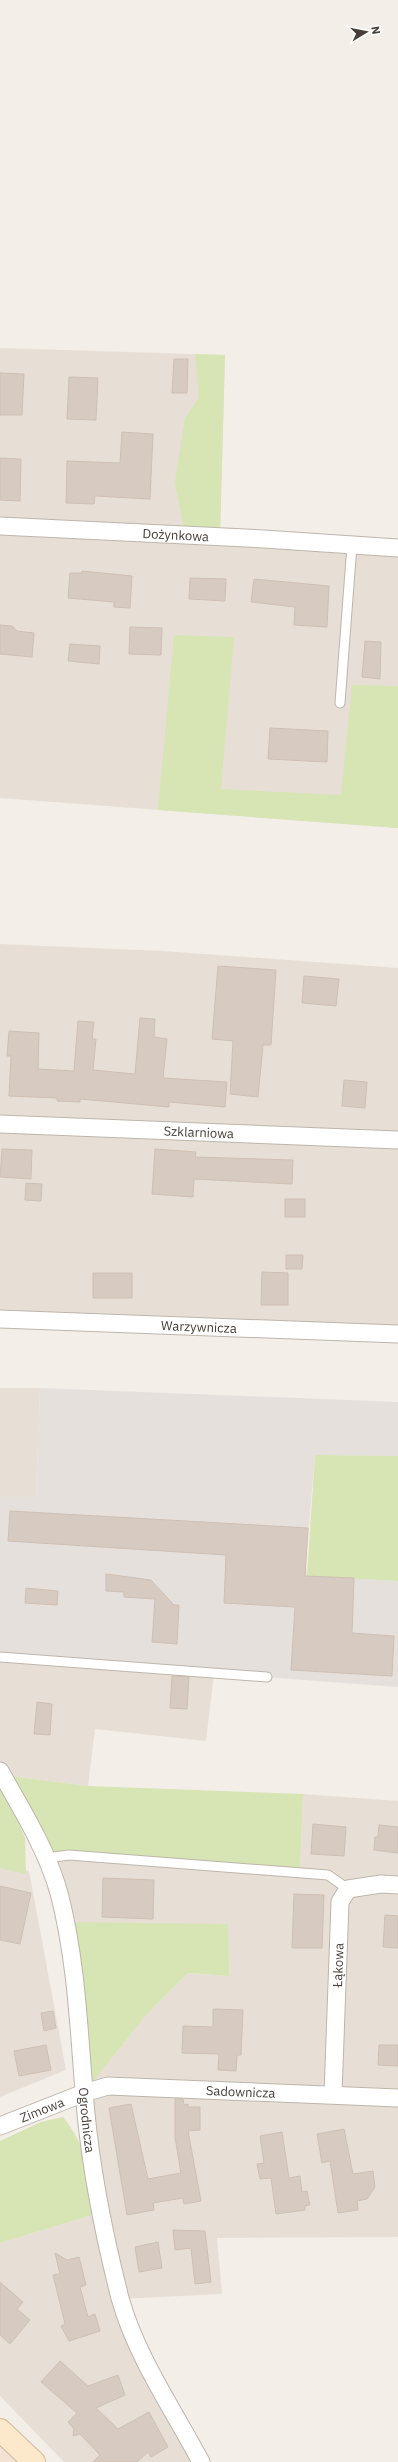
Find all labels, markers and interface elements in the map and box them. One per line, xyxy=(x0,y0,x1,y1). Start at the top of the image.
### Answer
north arrow xyxy=(346,12,386,52)
text: N xyxy=(368,25,383,35)
street label: Dożynkowa xyxy=(142,525,210,545)
street label: Szklarniowa xyxy=(163,1122,234,1142)
street label: Warzywnicza xyxy=(161,1317,237,1336)
street label: Łąkowa xyxy=(328,1943,347,1988)
street label: Sadownicza xyxy=(206,2082,276,2101)
street label: Ogrodnicza xyxy=(75,2087,99,2154)
street label: Zimowa xyxy=(17,2093,67,2126)

